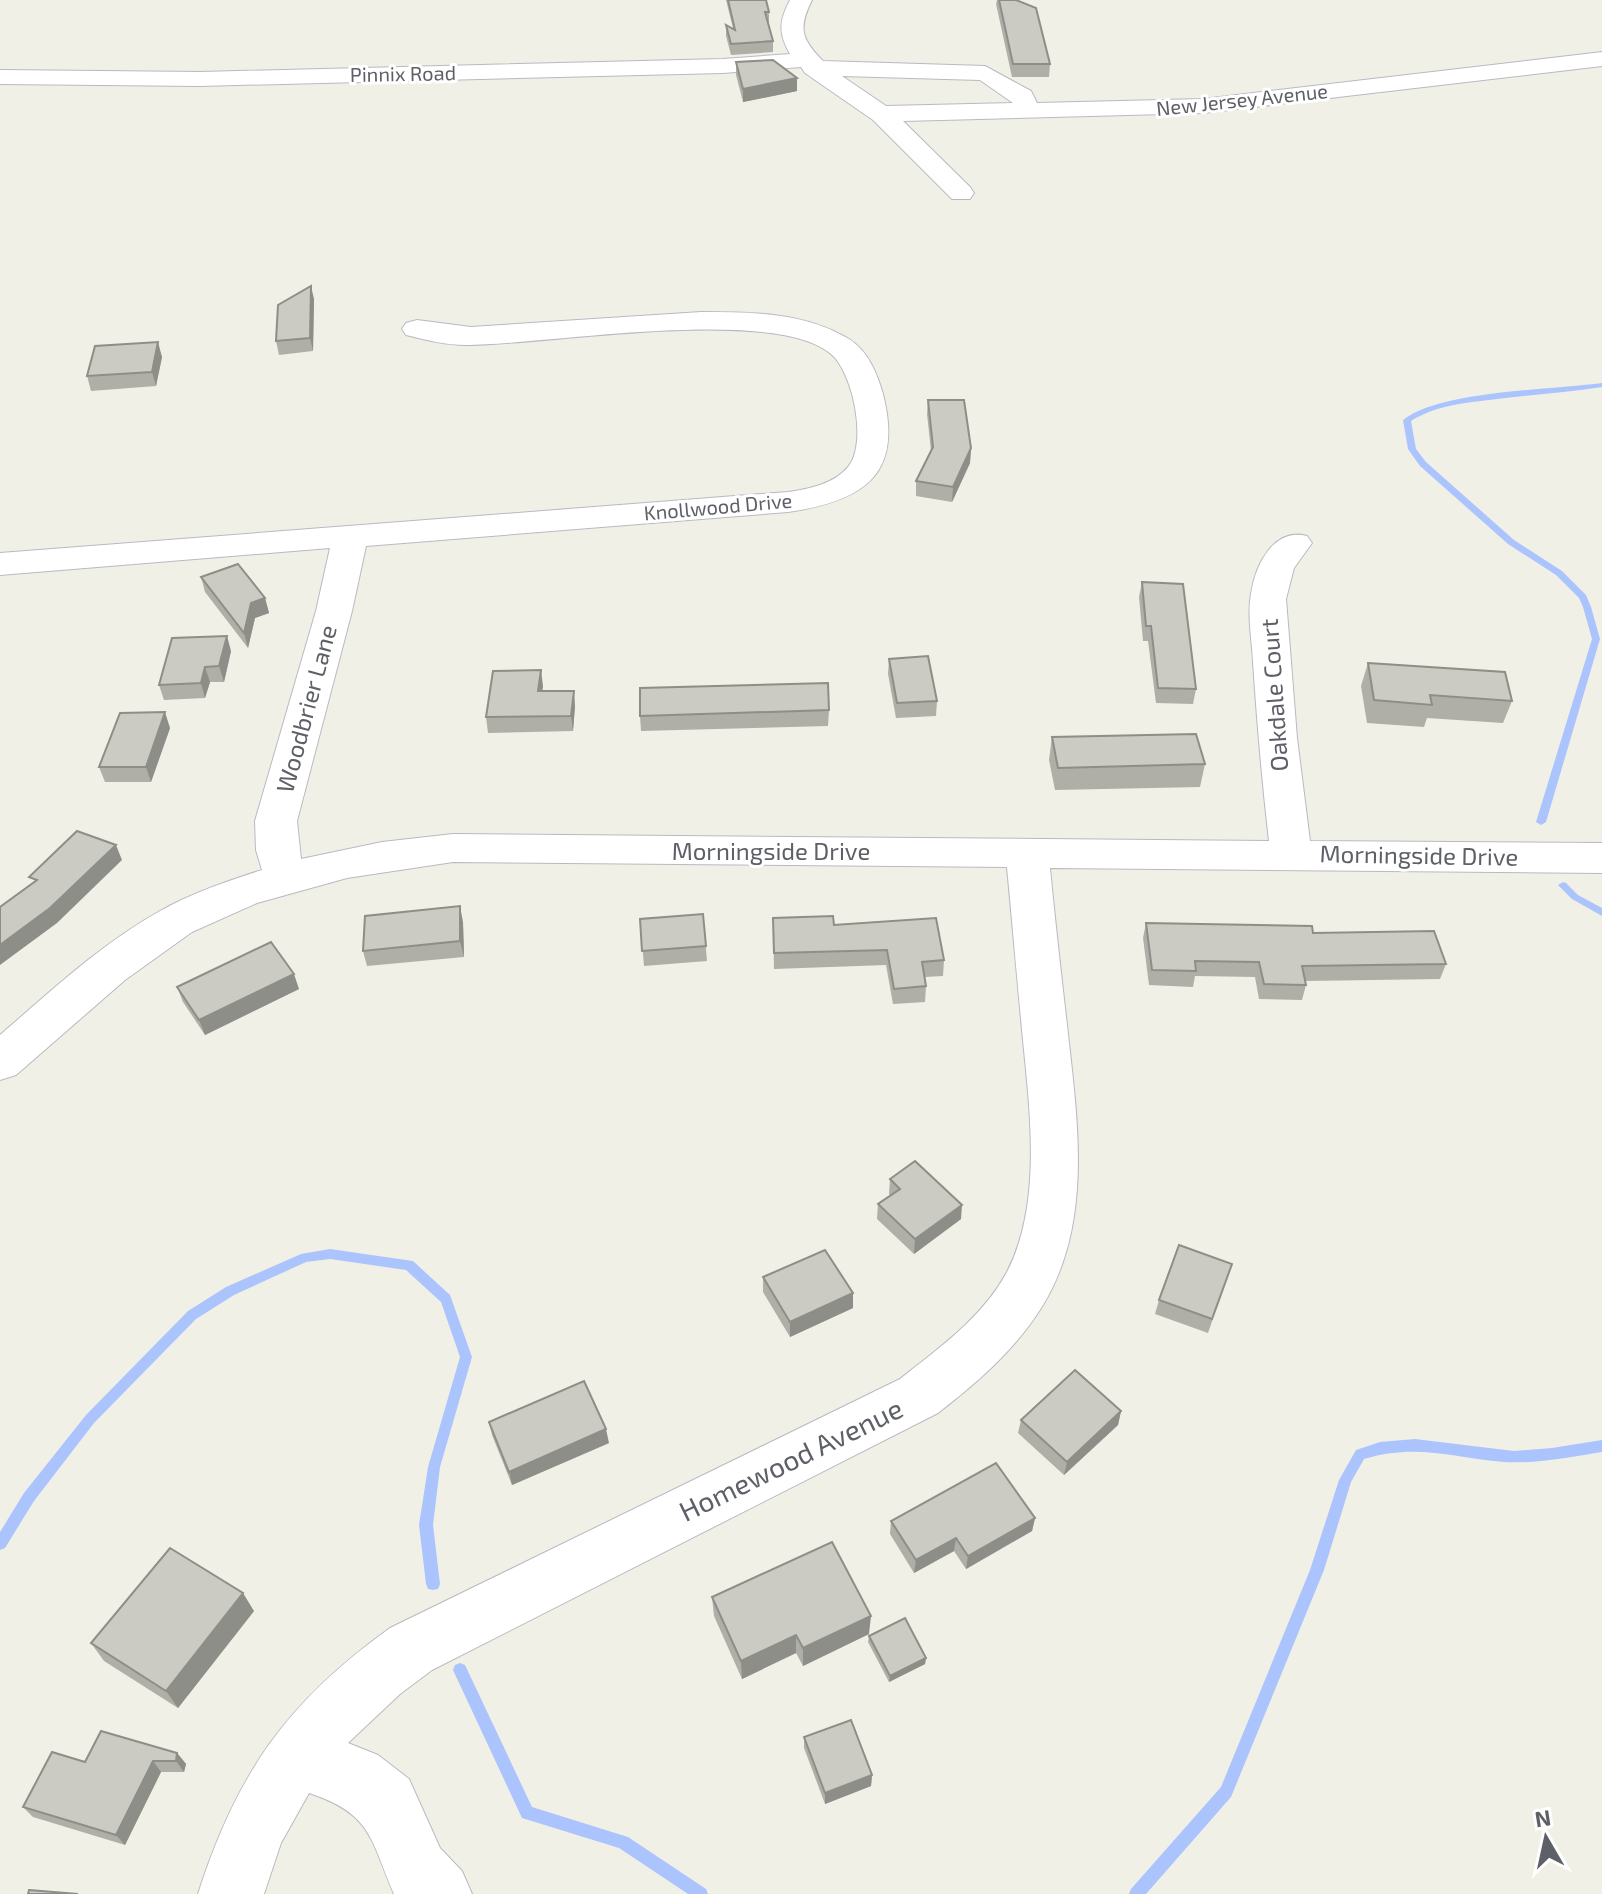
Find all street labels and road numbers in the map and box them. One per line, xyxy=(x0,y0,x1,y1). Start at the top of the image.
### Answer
street label: Pinnix Road xyxy=(350,60,456,86)
street label: New Jersey Avenue xyxy=(1155,78,1329,120)
street label: Knollwood Drive xyxy=(643,488,793,524)
street label: Oakdale Court xyxy=(1254,618,1293,773)
street label: Woodbrier Lane xyxy=(269,622,342,796)
street label: Morningside Drive xyxy=(672,836,870,865)
street label: Morningside Drive xyxy=(1319,838,1519,871)
street label: Homewood Avenue xyxy=(673,1390,908,1528)

